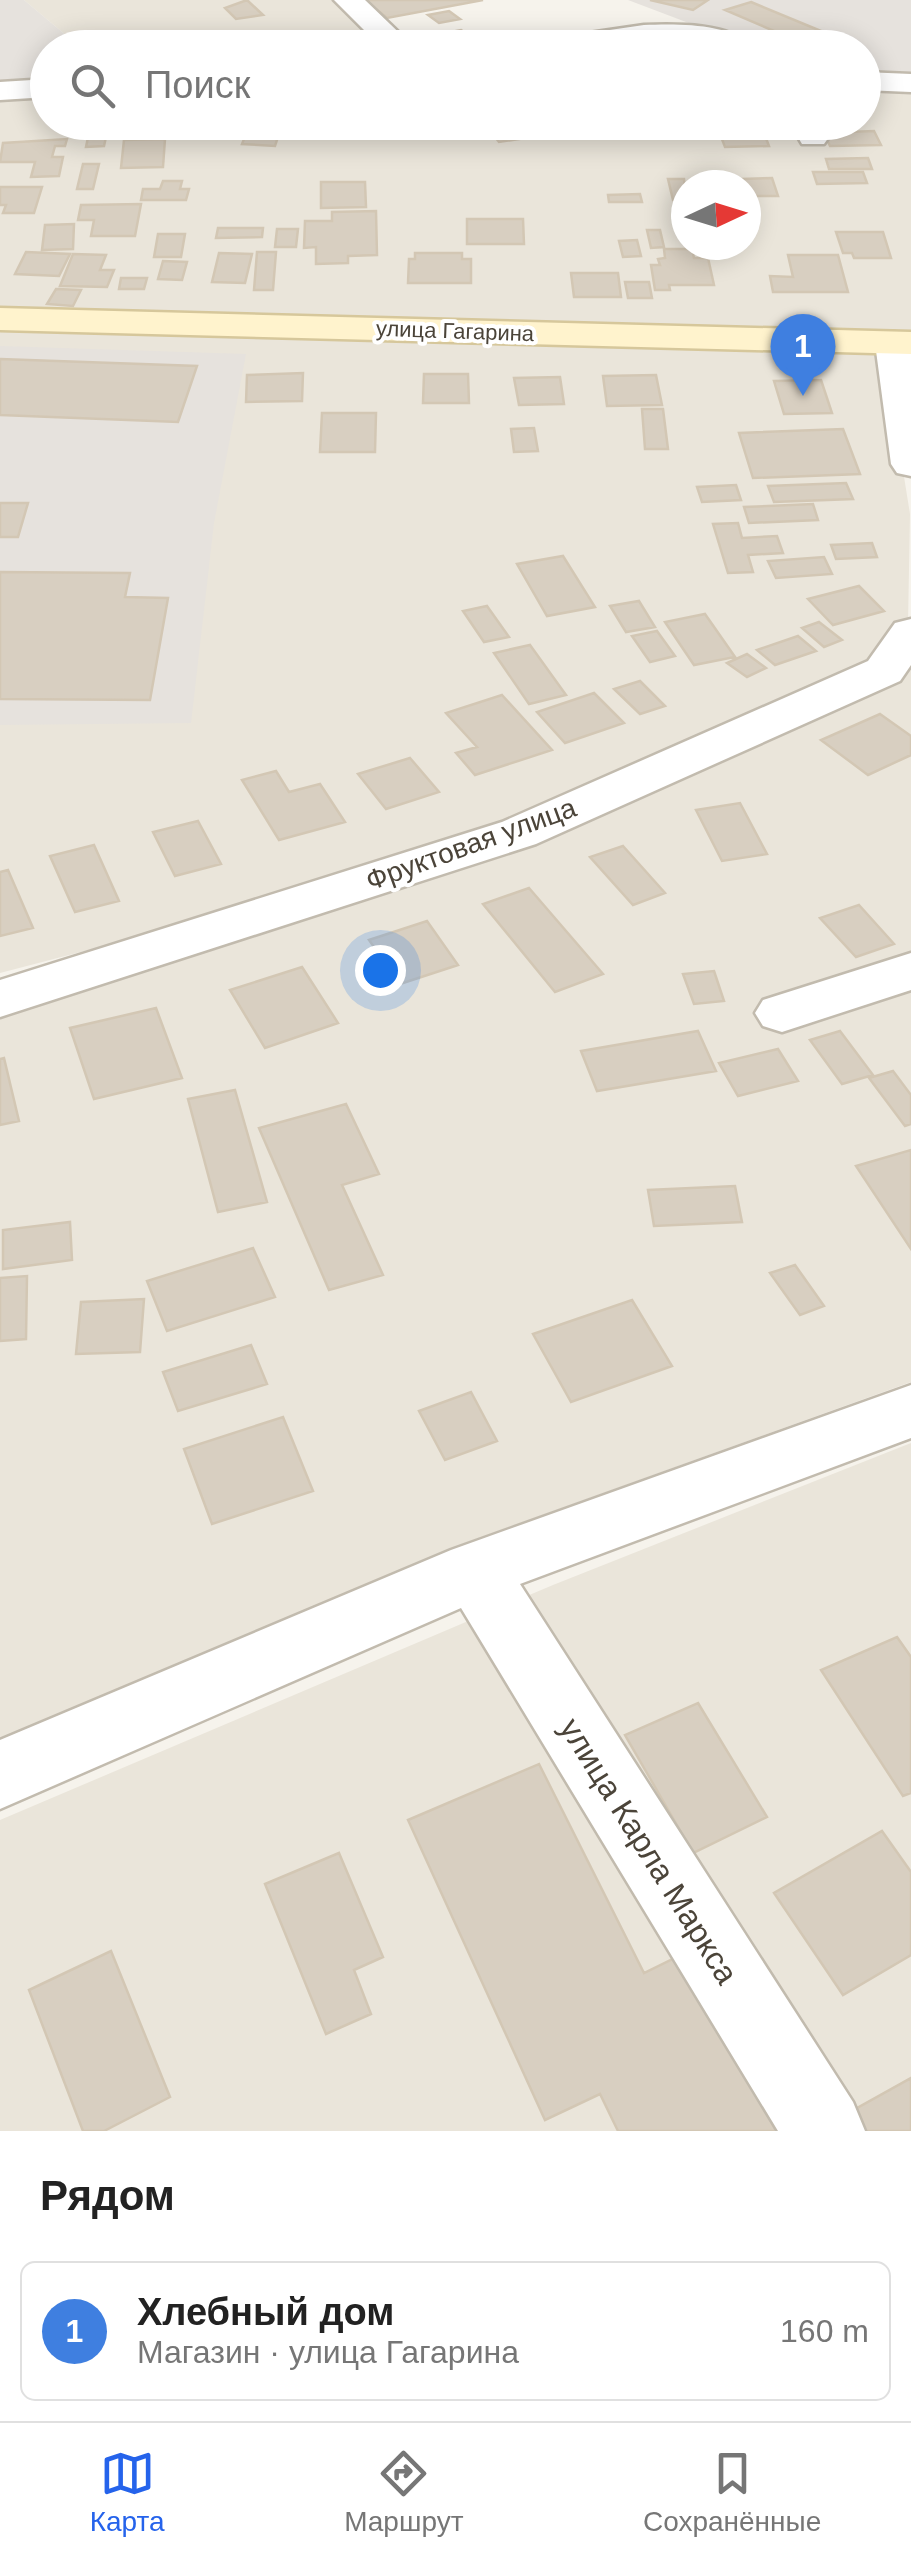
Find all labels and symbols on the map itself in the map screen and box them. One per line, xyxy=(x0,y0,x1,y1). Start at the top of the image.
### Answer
north arrow xyxy=(671,170,761,260)
pin: 1 xyxy=(770,314,836,396)
street label: улица Гагарина xyxy=(376,316,535,346)
street label: Фруктовая улица xyxy=(362,791,581,896)
your location xyxy=(355,945,406,996)
street label: улица Карла Маркса xyxy=(553,1712,745,1991)

